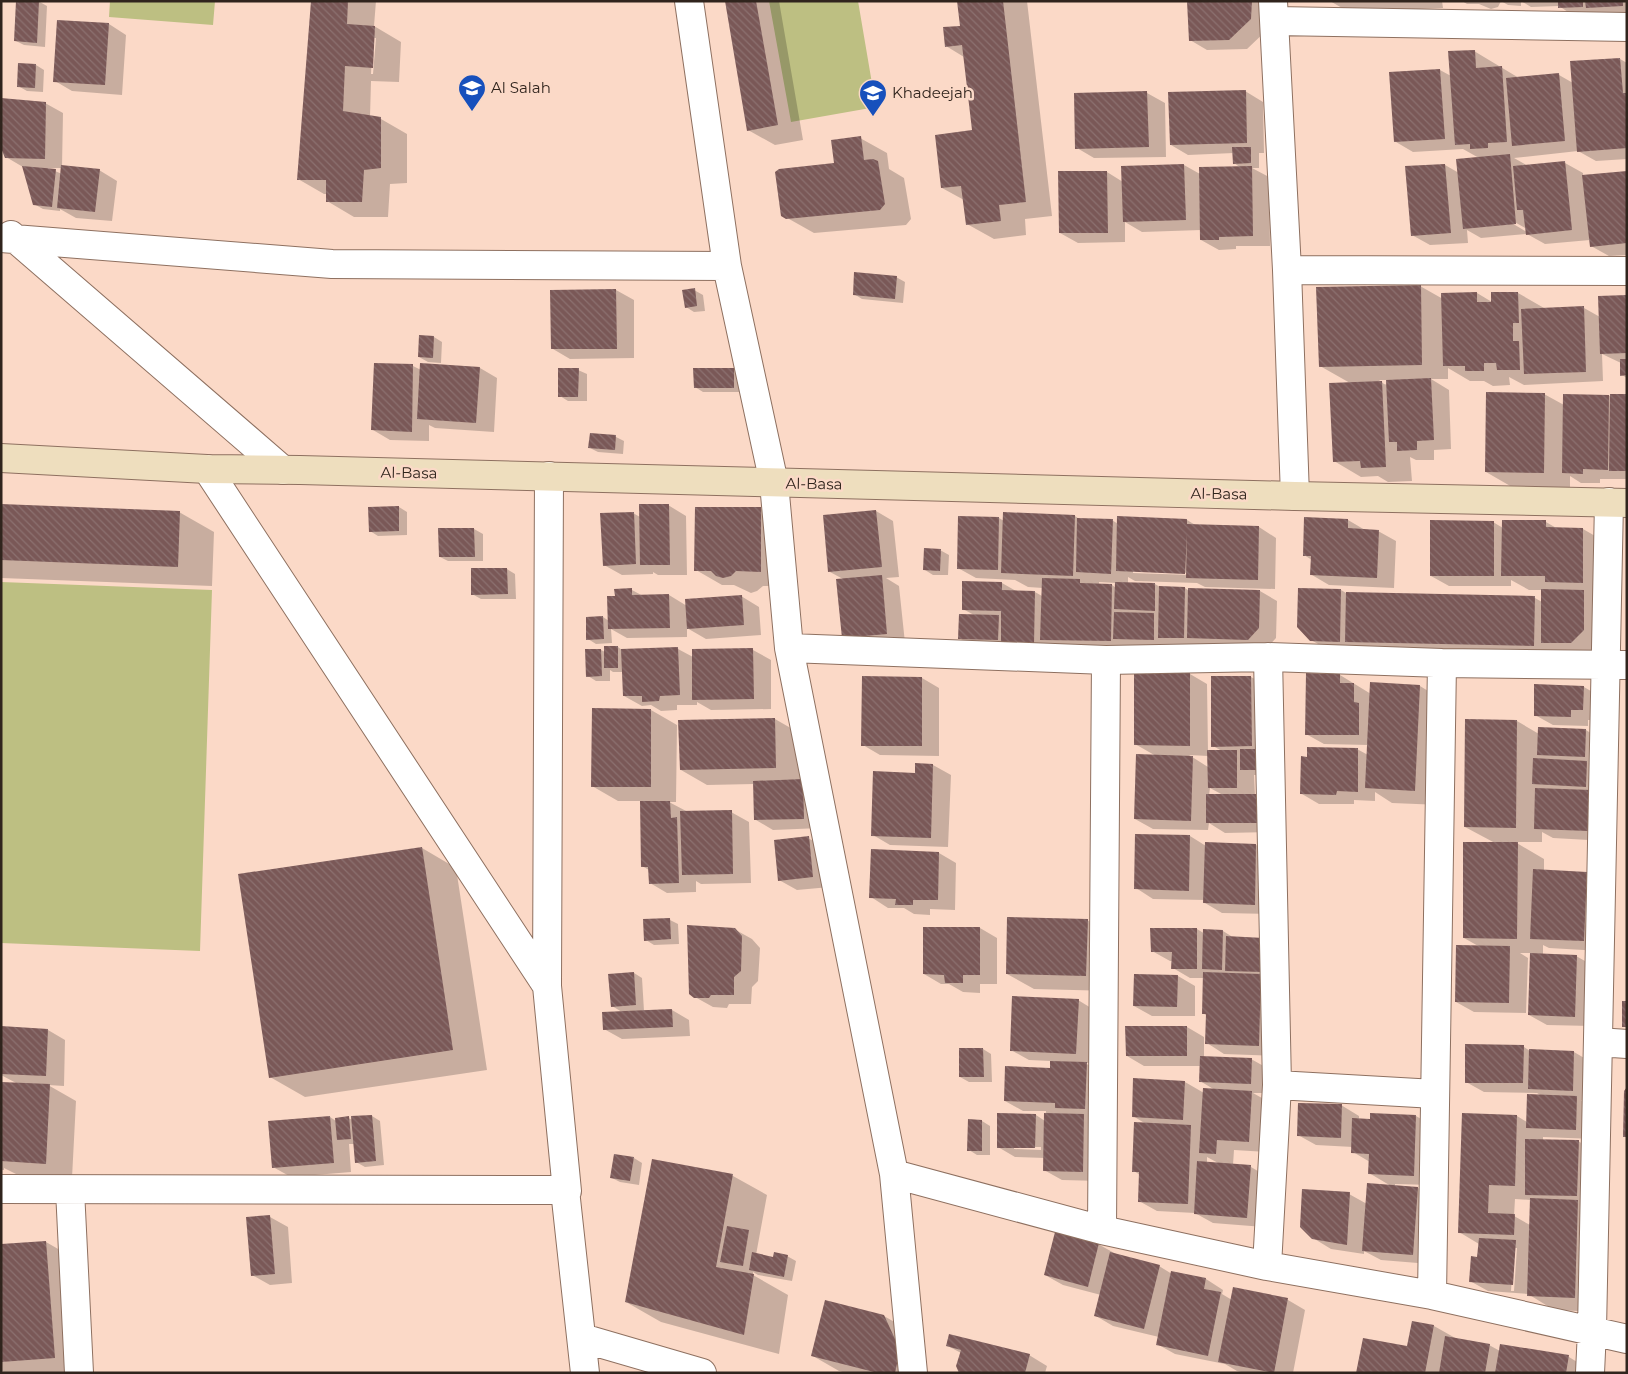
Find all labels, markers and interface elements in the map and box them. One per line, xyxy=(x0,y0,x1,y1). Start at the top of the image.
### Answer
school or university icon: Al Salah xyxy=(457,73,487,112)
place label: Al Salah xyxy=(491,78,551,97)
school or university icon: Khadeejah xyxy=(858,78,888,117)
place label: Khadeejah xyxy=(892,83,973,102)
street label: Al-Basa xyxy=(380,463,438,482)
street label: Al-Basa xyxy=(785,474,843,493)
street label: Al-Basa xyxy=(1190,484,1248,503)

